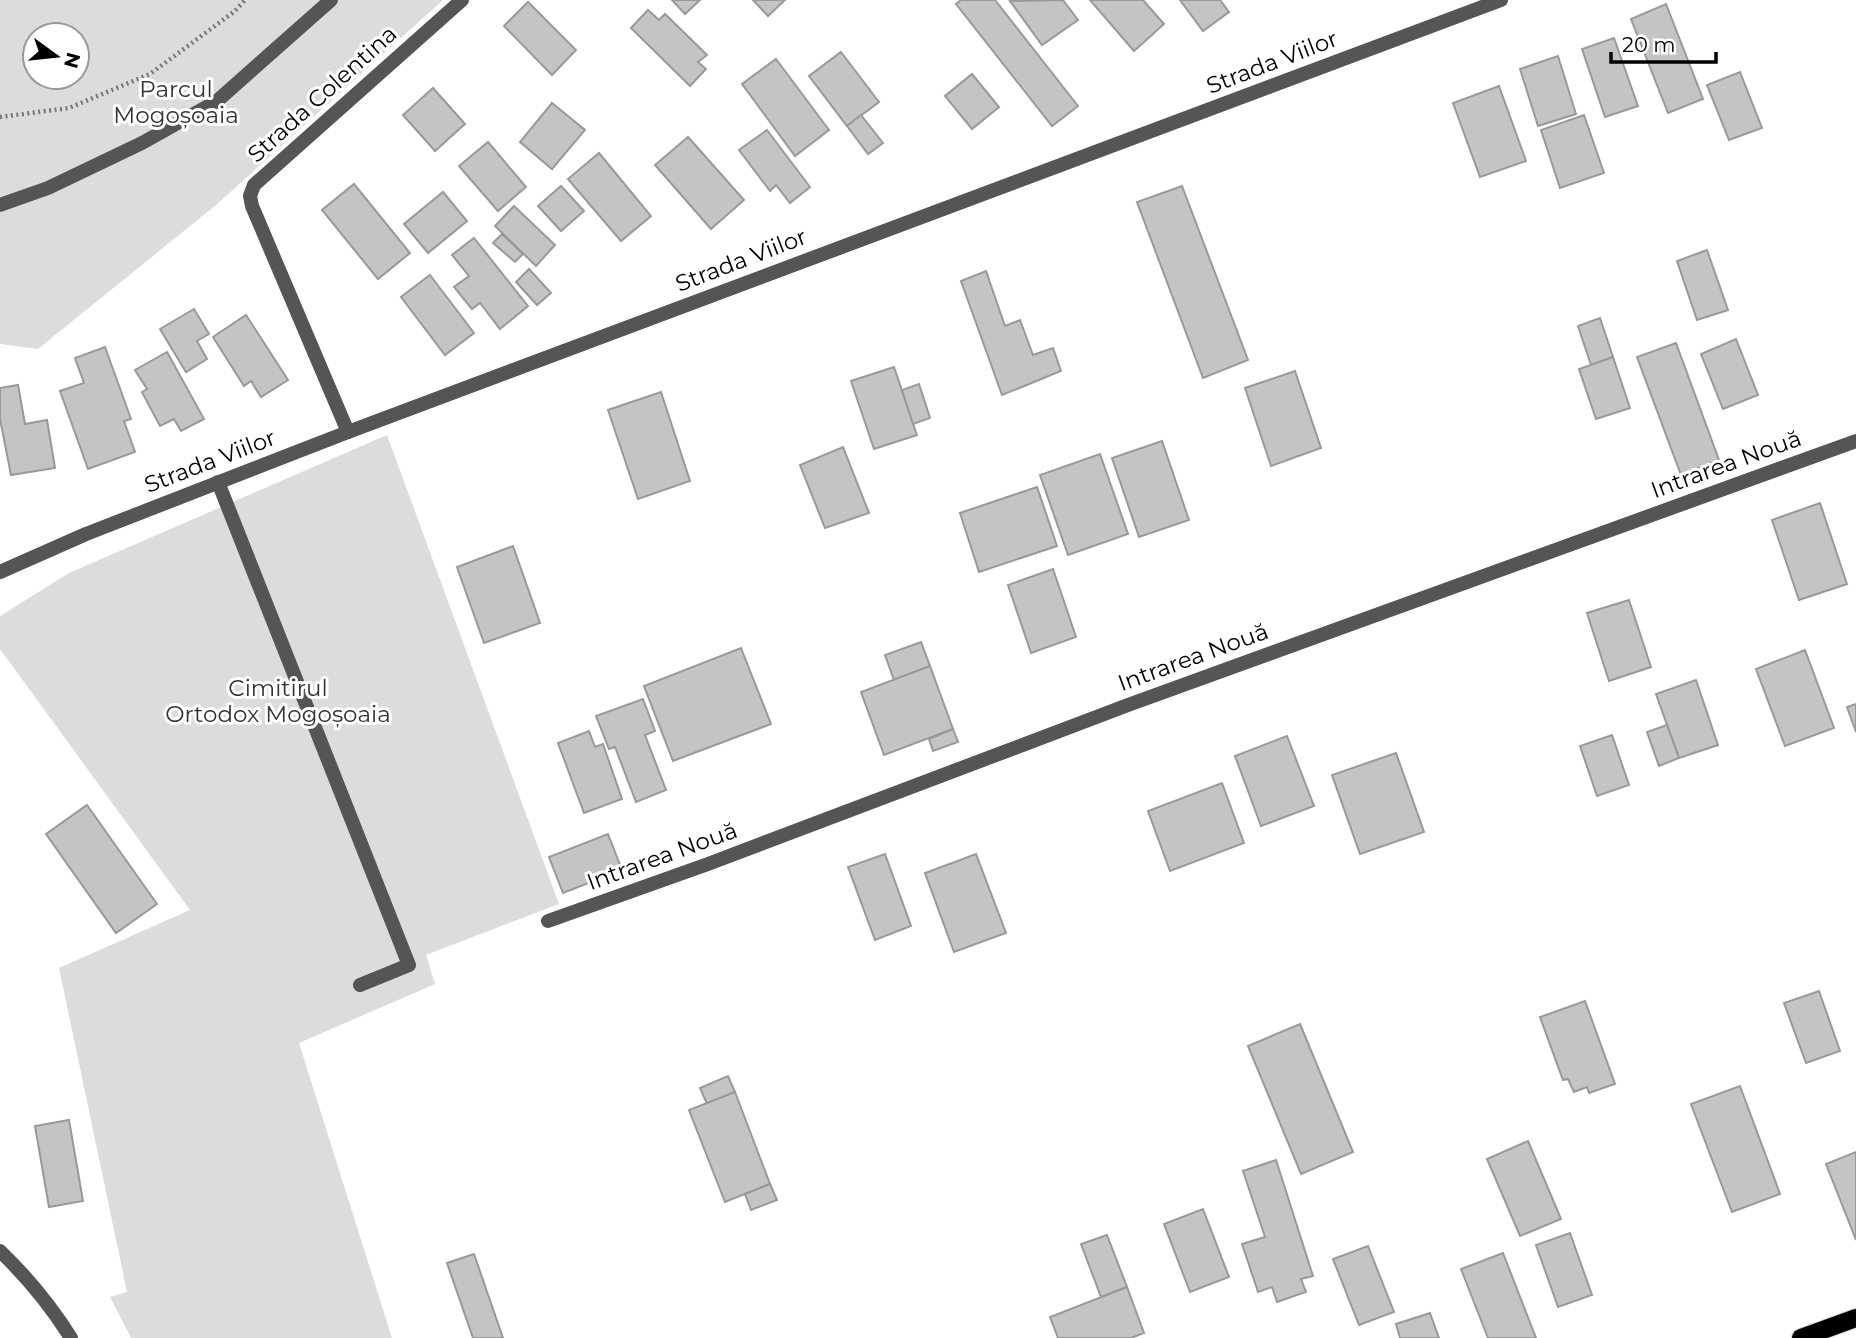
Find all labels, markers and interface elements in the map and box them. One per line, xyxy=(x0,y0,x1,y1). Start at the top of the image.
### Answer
street label: Strada Colentina xyxy=(242,20,402,168)
north arrow xyxy=(21,21,91,91)
scale bar xyxy=(1611,21,1716,65)
street label: Strada Viilor xyxy=(1202,24,1342,100)
text: 20 m xyxy=(1622,32,1676,57)
text: N xyxy=(59,50,85,71)
park label: Parcul Mogoșoaia xyxy=(113,75,239,129)
street label: Strada Viilor xyxy=(671,222,811,298)
street label: Strada Viilor xyxy=(140,423,280,499)
street label: Intrarea Nouă xyxy=(1647,424,1805,504)
street label: Intrarea Nouă xyxy=(1114,617,1272,697)
park label: Cimitirul Ortodox Mogoșoaia xyxy=(165,674,391,728)
street label: Intrarea Nouă xyxy=(583,816,741,896)

